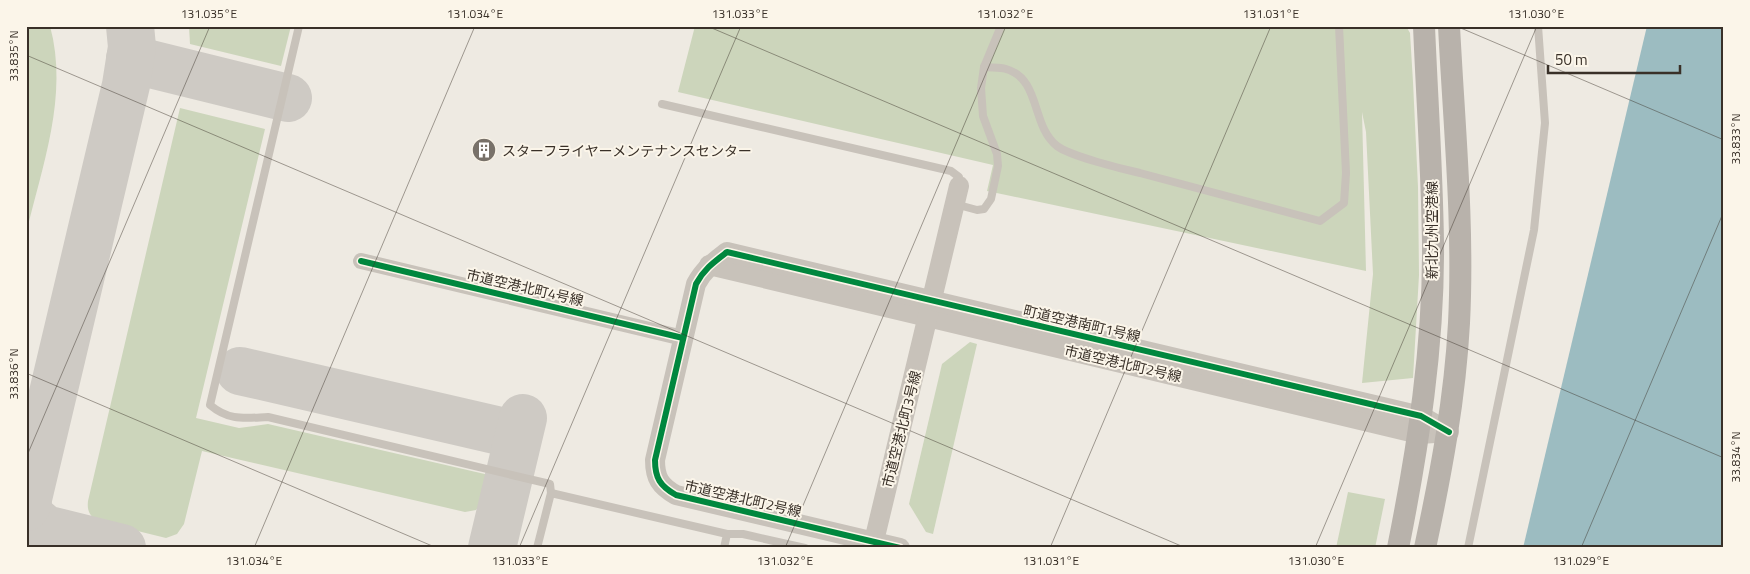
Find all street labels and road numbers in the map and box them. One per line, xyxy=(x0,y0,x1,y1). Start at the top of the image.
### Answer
street label: 新北九州空港線 xyxy=(1421,181,1442,279)
street label: 市道空港北町4号線 xyxy=(464,263,586,311)
street label: 町道空港南町1号線 xyxy=(1021,299,1143,347)
street label: 市道空港北町2号線 xyxy=(1062,339,1184,387)
street label: 市道空港北町3号線 xyxy=(876,368,926,490)
street label: 市道空港北町2号線 xyxy=(682,474,804,522)

